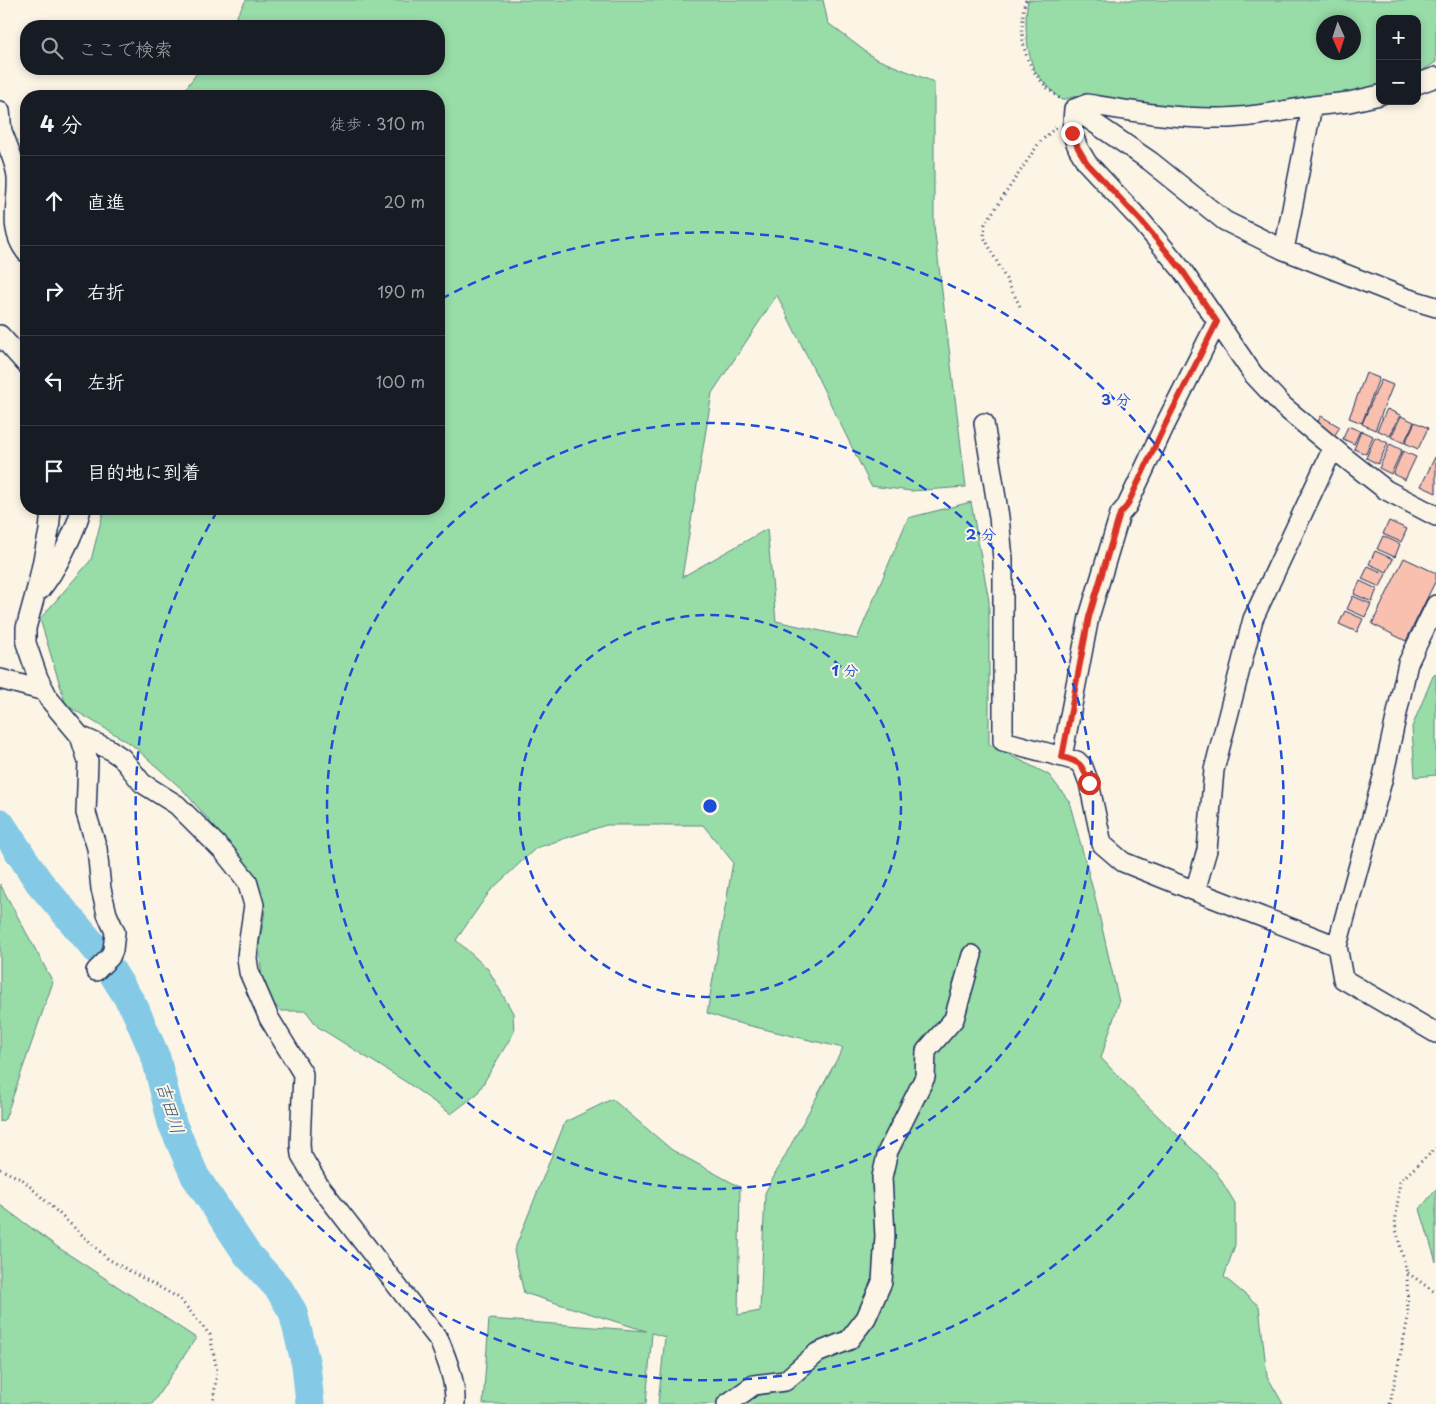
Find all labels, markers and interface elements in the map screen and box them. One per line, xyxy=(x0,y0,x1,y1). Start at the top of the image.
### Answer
north arrow xyxy=(1316,15,1361,60)
map controls xyxy=(1376,15,1421,105)
button: + xyxy=(1376,15,1421,60)
search box xyxy=(20,20,445,75)
icon: search xyxy=(38,34,66,62)
text: ここで検索 xyxy=(78,34,173,62)
button: − xyxy=(1376,60,1421,105)
text: 4 分 xyxy=(40,107,82,139)
text: 徒歩 · 310 m xyxy=(330,111,425,135)
route end xyxy=(1061,122,1084,145)
icon: ahead xyxy=(40,187,68,215)
text: 直進 xyxy=(87,187,125,215)
text: 20 m xyxy=(384,189,425,213)
icon: right xyxy=(40,277,68,305)
text: 右折 xyxy=(87,277,125,305)
text: 190 m xyxy=(377,279,425,303)
icon: left xyxy=(40,367,68,395)
text: 左折 xyxy=(87,367,125,395)
text: 100 m xyxy=(376,369,425,393)
text: 3 分 xyxy=(1101,387,1131,410)
icon: arrive xyxy=(40,457,68,485)
text: 目的地に到着 xyxy=(87,457,201,485)
text: 2 分 xyxy=(966,522,996,545)
text: 1 分 xyxy=(832,658,859,681)
route start xyxy=(1078,772,1101,795)
centre of rings xyxy=(701,797,719,815)
water label: 吉田川 xyxy=(151,1078,192,1137)

